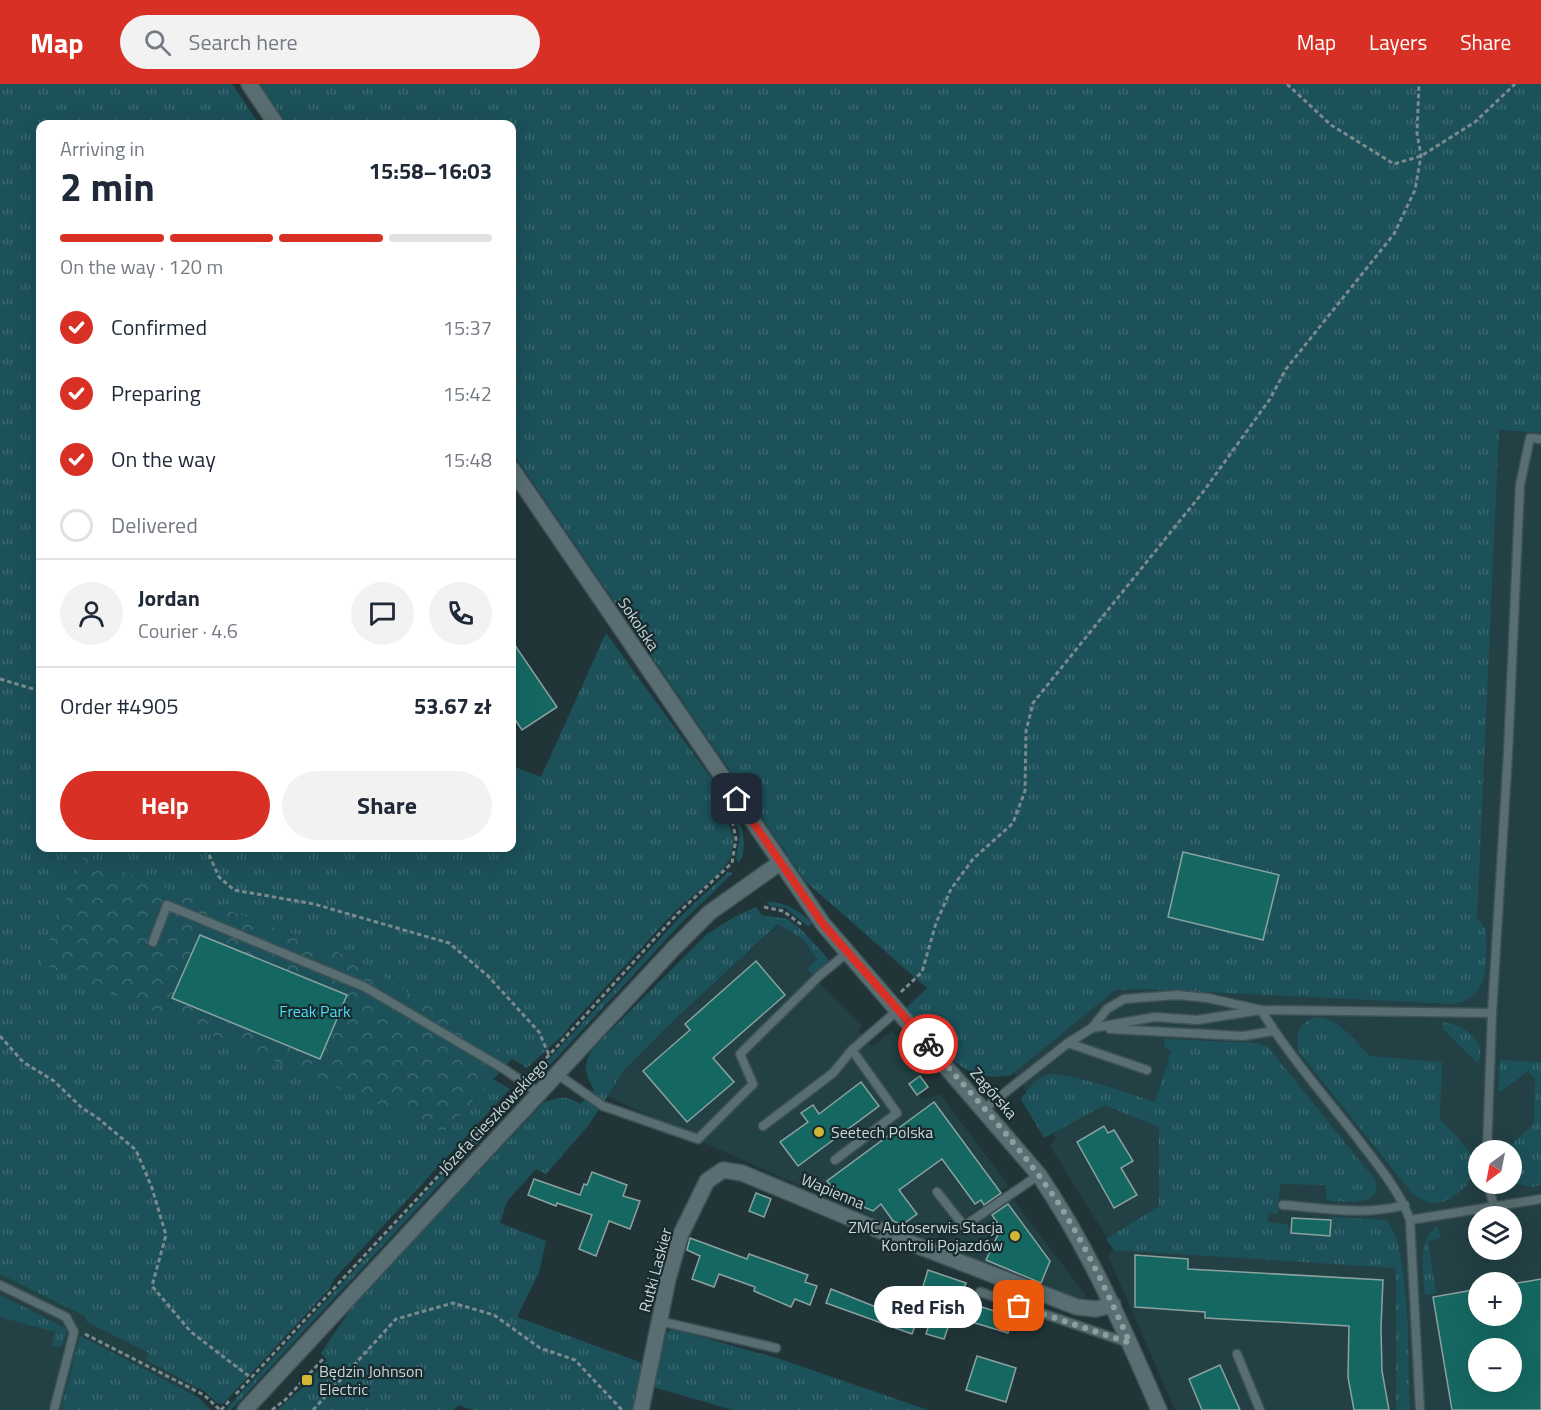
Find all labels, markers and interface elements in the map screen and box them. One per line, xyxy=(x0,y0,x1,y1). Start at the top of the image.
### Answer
search box xyxy=(120,15,540,69)
text: Map xyxy=(30,21,84,64)
text: Search here xyxy=(189,25,298,59)
icon: search xyxy=(141,26,174,59)
text: Map xyxy=(1297,26,1336,58)
text: Layers xyxy=(1369,26,1427,58)
text: Share xyxy=(1460,26,1511,58)
text: Arriving in xyxy=(60,133,145,164)
text: 15:58–16:03 xyxy=(369,154,492,188)
text: 2 min xyxy=(60,157,155,216)
text: On the way · 120 m xyxy=(60,251,223,282)
text: Confirmed xyxy=(111,310,207,344)
icon: check xyxy=(60,311,93,344)
text: 15:37 xyxy=(443,312,492,343)
text: Preparing xyxy=(111,376,201,410)
icon: check xyxy=(60,377,93,410)
text: 15:42 xyxy=(443,378,492,409)
text: On the way xyxy=(111,442,216,476)
icon: check xyxy=(60,443,93,476)
text: 15:48 xyxy=(443,444,492,475)
text: Delivered xyxy=(111,508,198,542)
text: Jordan xyxy=(138,581,200,615)
button: person xyxy=(60,582,123,645)
button: chat xyxy=(351,582,414,645)
button: phone xyxy=(429,582,492,645)
street label: Sokolska xyxy=(612,593,666,655)
text: Courier · 4.6 xyxy=(138,615,238,646)
text: Order #4905 xyxy=(60,689,179,723)
text: 53.67 zł xyxy=(414,689,492,723)
button: Help xyxy=(60,771,270,840)
button: Share xyxy=(282,771,492,840)
pin xyxy=(711,773,762,824)
icon: home xyxy=(720,782,753,815)
park label: Freak Park xyxy=(279,999,351,1023)
courier xyxy=(898,1014,958,1074)
icon: bike xyxy=(912,1028,945,1061)
street label: Józefa Cieszkowskiego xyxy=(433,1052,553,1180)
street label: Zagórska xyxy=(965,1062,1023,1124)
place label: Seetech Polska xyxy=(831,1120,933,1144)
marker: Seetech Polska xyxy=(812,1125,826,1139)
north arrow xyxy=(1468,1140,1522,1194)
map controls xyxy=(1468,1140,1522,1392)
street label: Wapienna xyxy=(797,1167,869,1215)
button: layers xyxy=(1468,1206,1522,1260)
place label: ZMC Autoserwis Stacja Kontroli Pojazdów xyxy=(848,1215,1003,1257)
street label: Rutki Laskier xyxy=(632,1225,678,1315)
marker: ZMC Autoserwis Stacja Kontroli Pojazdów xyxy=(1008,1229,1022,1243)
button: + xyxy=(1468,1272,1522,1326)
pin xyxy=(993,1280,1044,1331)
callout: Red Fish xyxy=(875,1285,983,1327)
icon: bag xyxy=(1002,1289,1035,1322)
text: Red Fish xyxy=(891,1291,965,1322)
button: − xyxy=(1468,1338,1522,1392)
place label: Będzin Johnson Electric xyxy=(319,1359,423,1401)
marker: Będzin Johnson Electric xyxy=(300,1373,314,1387)

